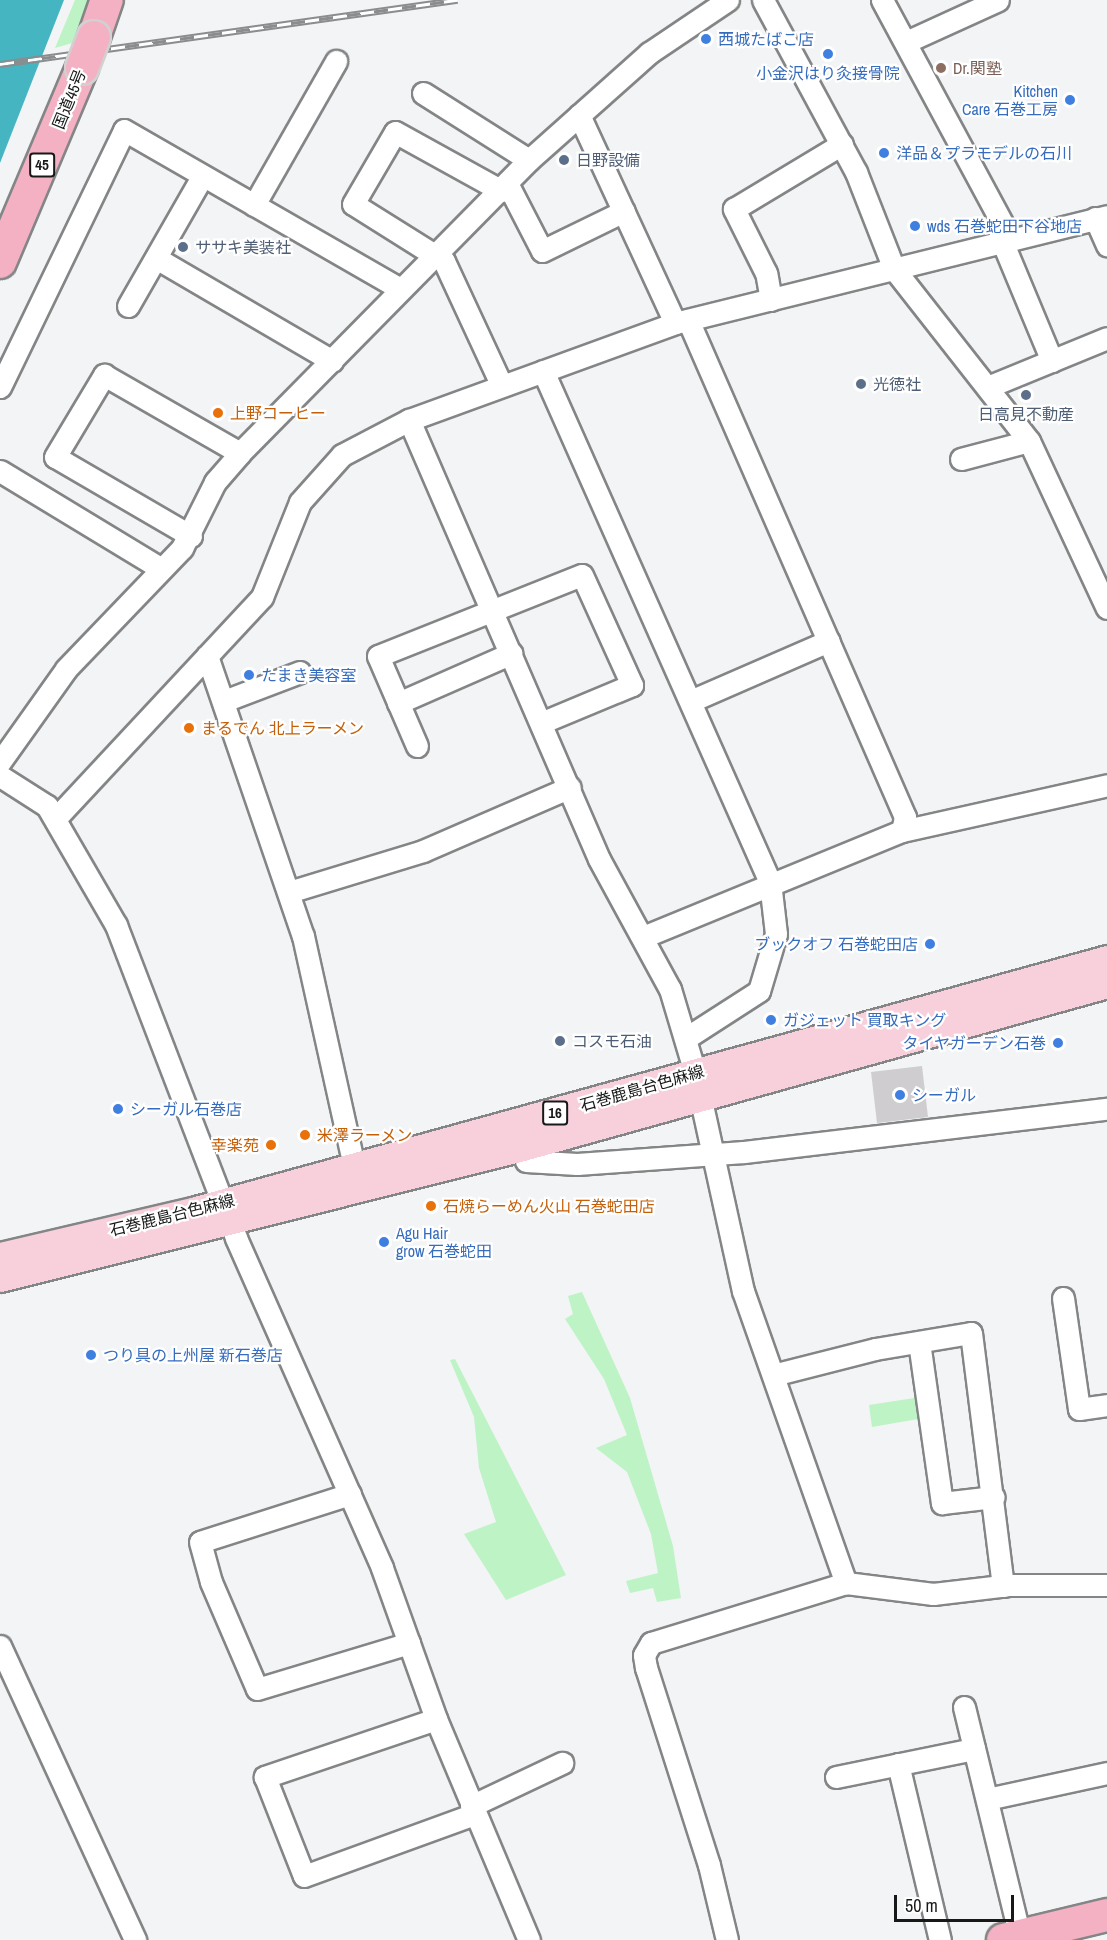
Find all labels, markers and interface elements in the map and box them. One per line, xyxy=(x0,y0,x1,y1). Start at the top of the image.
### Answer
place label: 西城たばこ店 xyxy=(718,29,814,49)
marker: 西城たばこ店 xyxy=(699,32,713,46)
marker: 小金沢はり灸接骨院 xyxy=(821,47,835,61)
place label: Dr.関塾 xyxy=(953,58,1002,78)
marker: Dr.関塾 xyxy=(934,61,948,75)
place label: 小金沢はり灸接骨院 xyxy=(756,63,900,83)
street label: 国道45号 xyxy=(48,66,90,132)
place label: Kitchen Care 石巻工房 xyxy=(962,81,1058,119)
marker: Kitchen Care 石巻工房 xyxy=(1063,93,1077,107)
place label: 洋品＆プラモデルの石川 xyxy=(896,143,1072,163)
marker: 洋品＆プラモデルの石川 xyxy=(877,146,891,160)
place label: 日野設備 xyxy=(576,150,640,170)
road number: 45 xyxy=(28,153,56,177)
marker: 日野設備 xyxy=(557,153,571,167)
place label: wds 石巻蛇田下谷地店 xyxy=(927,216,1082,236)
marker: wds 石巻蛇田下谷地店 xyxy=(908,219,922,233)
place label: ササキ美装社 xyxy=(195,237,291,257)
marker: ササキ美装社 xyxy=(176,240,190,254)
place label: 光徳社 xyxy=(873,374,921,394)
marker: 光徳社 xyxy=(854,377,868,391)
marker: 日高見不動産 xyxy=(1019,388,1033,402)
place label: 上野コーヒー xyxy=(230,403,326,423)
place label: 日高見不動産 xyxy=(978,404,1074,424)
marker: 上野コーヒー xyxy=(211,406,225,420)
place label: たまき美容室 xyxy=(261,665,357,685)
marker: たまき美容室 xyxy=(242,668,256,682)
place label: まるでん 北上ラーメン xyxy=(201,718,365,738)
marker: まるでん 北上ラーメン xyxy=(182,721,196,735)
place label: ブックオフ 石巻蛇田店 xyxy=(754,934,918,954)
marker: ブックオフ 石巻蛇田店 xyxy=(923,937,937,951)
place label: ガジェット 買取キング xyxy=(783,1010,947,1030)
marker: ガジェット 買取キング xyxy=(764,1013,778,1027)
place label: コスモ石油 xyxy=(572,1031,652,1051)
place label: タイヤガーデン石巻 xyxy=(902,1033,1046,1053)
marker: コスモ石油 xyxy=(553,1034,567,1048)
marker: タイヤガーデン石巻 xyxy=(1051,1036,1065,1050)
street label: 石巻鹿島台色麻線 xyxy=(578,1061,706,1115)
place label: シーガル xyxy=(912,1085,976,1105)
marker: シーガル xyxy=(893,1088,907,1102)
place label: シーガル石巻店 xyxy=(130,1099,242,1119)
road number: 16 xyxy=(542,1101,568,1125)
marker: シーガル石巻店 xyxy=(111,1102,125,1116)
place label: 米澤ラーメン xyxy=(317,1125,413,1145)
marker: 米澤ラーメン xyxy=(298,1128,312,1142)
place label: 幸楽苑 xyxy=(211,1135,259,1155)
marker: 幸楽苑 xyxy=(264,1138,278,1152)
street label: 石巻鹿島台色麻線 xyxy=(108,1190,236,1240)
place label: 石焼らーめん火山 石巻蛇田店 xyxy=(443,1196,655,1216)
marker: 石焼らーめん火山 石巻蛇田店 xyxy=(424,1199,438,1213)
place label: Agu Hair grow 石巻蛇田 xyxy=(396,1223,492,1261)
marker: Agu Hair grow 石巻蛇田 xyxy=(377,1235,391,1249)
place label: つり具の上州屋 新石巻店 xyxy=(103,1345,283,1365)
marker: つり具の上州屋 新石巻店 xyxy=(84,1348,98,1362)
scale bar xyxy=(897,1883,1017,1921)
text: 50 m xyxy=(905,1893,938,1918)

